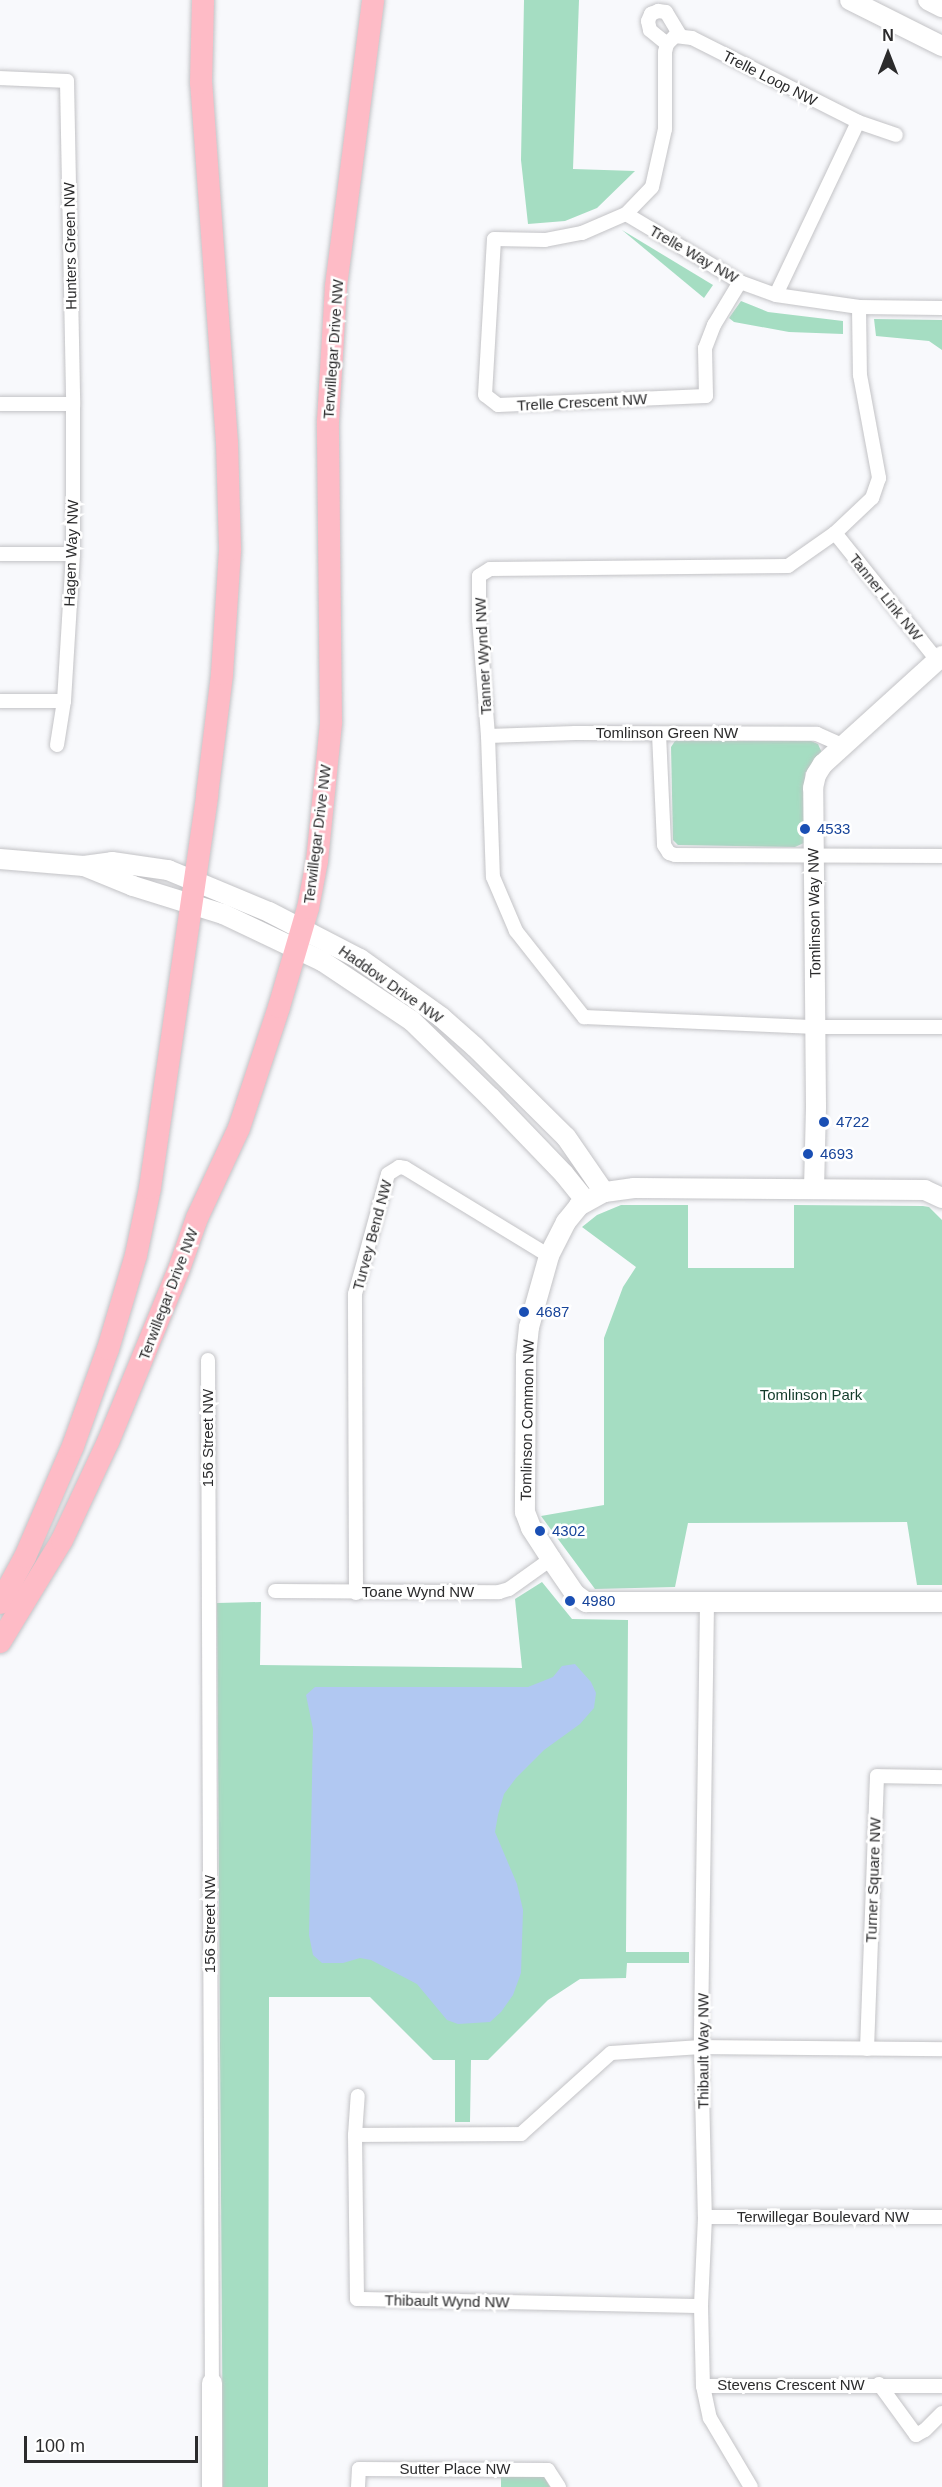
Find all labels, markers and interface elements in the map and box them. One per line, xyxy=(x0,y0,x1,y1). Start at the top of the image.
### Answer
north arrow xyxy=(858,24,918,84)
text: N xyxy=(882,27,894,44)
street label: Trelle Loop NW xyxy=(720,46,820,110)
street label: Hunters Green NW xyxy=(60,182,80,310)
street label: Trelle Way NW xyxy=(646,221,742,287)
street label: Terwillegar Drive NW xyxy=(319,279,347,419)
street label: Trelle Crescent NW xyxy=(516,390,648,414)
street label: Hagen Way NW xyxy=(60,499,82,607)
street label: Tanner Link NW xyxy=(845,550,927,644)
street label: Tanner Wynd NW xyxy=(471,597,495,715)
street label: Tomlinson Green NW xyxy=(596,724,738,742)
street label: Terwillegar Drive NW xyxy=(300,763,334,905)
place label: 4533 xyxy=(817,820,850,838)
marker: 4533 xyxy=(798,822,812,836)
street label: Tomlinson Way NW xyxy=(804,848,824,978)
street label: Haddow Drive NW xyxy=(335,941,447,1027)
place label: 4722 xyxy=(836,1113,869,1131)
marker: 4722 xyxy=(817,1115,831,1129)
place label: 4693 xyxy=(820,1145,853,1163)
marker: 4693 xyxy=(801,1147,815,1161)
street label: Turvey Bend NW xyxy=(349,1178,395,1292)
street label: Terwillegar Drive NW xyxy=(135,1225,201,1363)
place label: 4687 xyxy=(536,1303,569,1321)
marker: 4687 xyxy=(517,1305,531,1319)
street label: Tomlinson Common NW xyxy=(517,1339,537,1501)
park label: Tomlinson Park xyxy=(760,1386,862,1404)
street label: 156 Street NW xyxy=(199,1389,217,1487)
place label: 4302 xyxy=(552,1522,585,1540)
marker: 4302 xyxy=(533,1524,547,1538)
street label: Toane Wynd NW xyxy=(362,1583,474,1601)
place label: 4980 xyxy=(582,1592,615,1610)
marker: 4980 xyxy=(563,1594,577,1608)
street label: Turner Square NW xyxy=(862,1817,884,1943)
street label: 156 Street NW xyxy=(201,1875,219,1973)
street label: Thibault Way NW xyxy=(694,1993,712,2109)
street label: Terwillegar Boulevard NW xyxy=(737,2208,909,2226)
street label: Thibault Wynd NW xyxy=(384,2291,510,2311)
street label: Stevens Crescent NW xyxy=(717,2376,865,2394)
scale bar xyxy=(27,2424,201,2462)
text: 100 m xyxy=(35,2436,85,2456)
street label: Sutter Place NW xyxy=(400,2460,510,2478)

